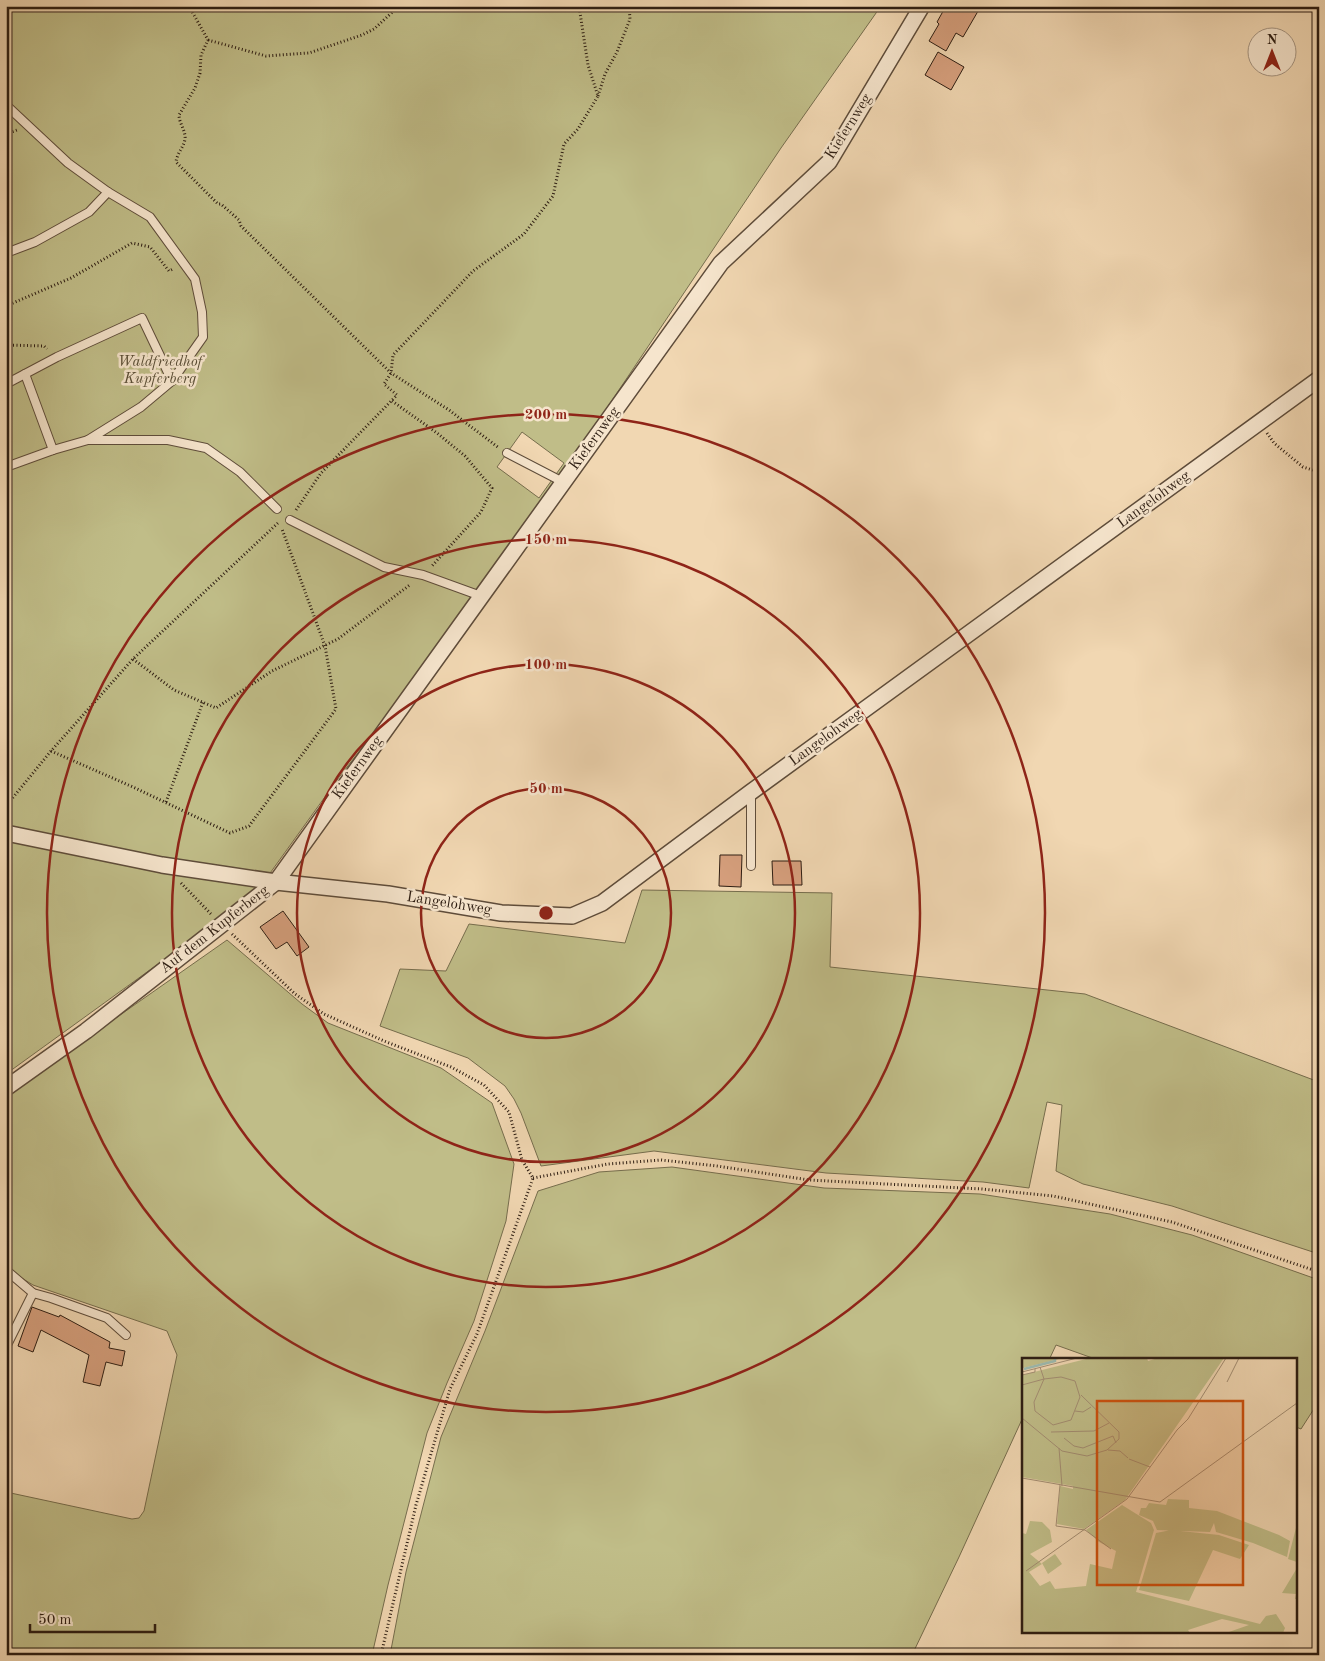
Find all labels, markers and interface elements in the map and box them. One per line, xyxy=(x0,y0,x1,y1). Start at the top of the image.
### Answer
north arrow xyxy=(1248,28,1298,78)
text: N xyxy=(1267,33,1278,47)
street label: Kiefernweg xyxy=(823,92,875,162)
park label: Waldfriedhof Kupferberg xyxy=(117,355,205,387)
street label: Kiefernweg xyxy=(567,405,623,473)
text: 200 m xyxy=(525,408,567,423)
street label: Langelohweg xyxy=(1115,469,1193,531)
text: 150 m xyxy=(525,533,567,548)
text: 100 m xyxy=(525,658,567,673)
street label: Langelohweg xyxy=(787,707,865,769)
street label: Kiefernweg xyxy=(330,734,386,802)
text: 50 m xyxy=(529,782,563,797)
street label: Auf dem Kupferberg xyxy=(158,883,272,977)
street label: Langelohweg xyxy=(405,890,493,918)
centre of rings xyxy=(537,904,555,922)
inset map xyxy=(1022,1358,1298,1634)
scale bar xyxy=(30,1601,155,1633)
text: 50 m xyxy=(38,1613,72,1628)

